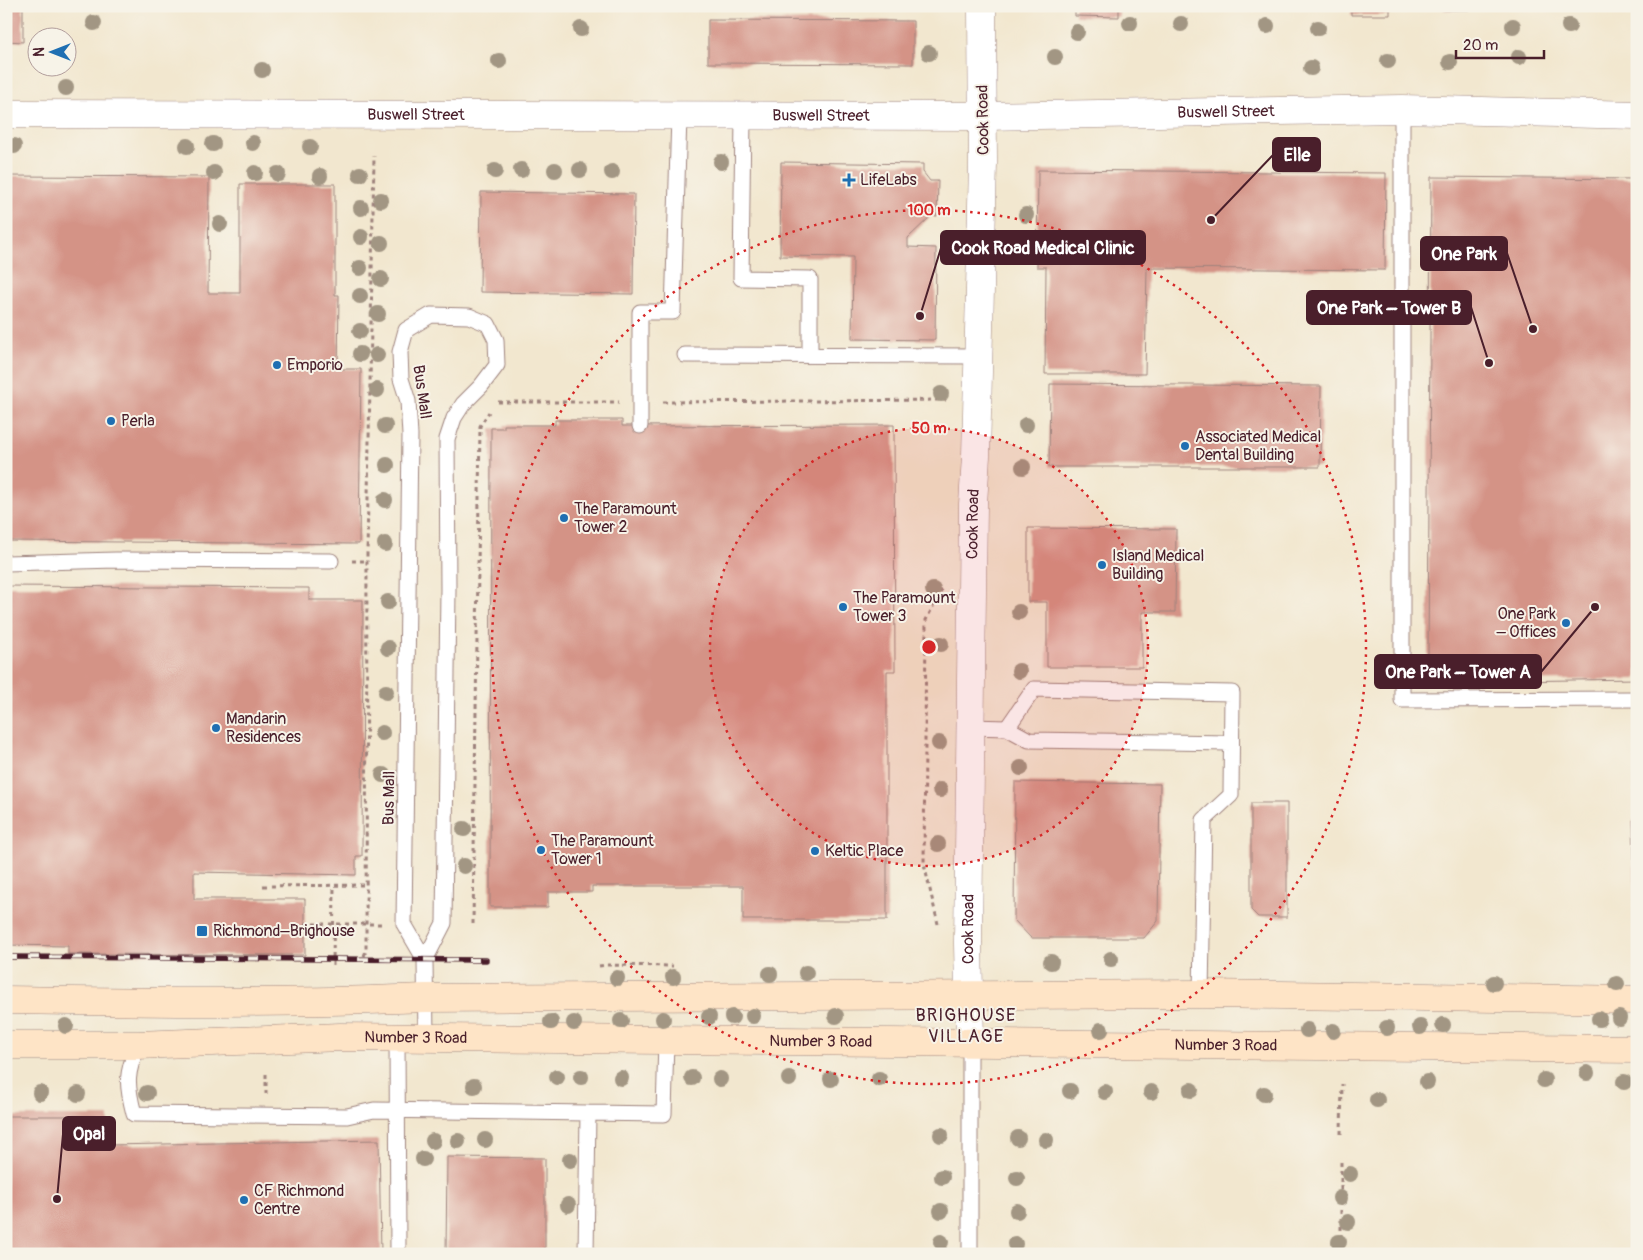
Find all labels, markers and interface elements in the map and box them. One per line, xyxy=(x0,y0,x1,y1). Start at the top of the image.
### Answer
north arrow xyxy=(28,28,78,78)
scale bar xyxy=(1456,28,1543,60)
text: 20 m xyxy=(1463,36,1498,55)
text: N xyxy=(31,47,48,57)
street label: Cook Road xyxy=(972,85,994,155)
street label: Buswell Street xyxy=(1177,101,1275,123)
street label: Buswell Street xyxy=(367,105,465,125)
street label: Buswell Street xyxy=(772,106,870,126)
callout: Elle xyxy=(1273,138,1320,171)
text: Elle xyxy=(1284,144,1312,167)
place label: LifeLabs xyxy=(860,170,917,190)
marker: LifeLabs xyxy=(842,173,856,187)
text: 100 m xyxy=(908,201,950,220)
callout: Cook Road Medical Clinic xyxy=(941,231,1145,264)
text: Cook Road Medical Clinic xyxy=(951,237,1135,260)
callout: One Park xyxy=(1421,237,1507,270)
text: One Park xyxy=(1431,243,1497,266)
callout: One Park – Tower B xyxy=(1307,291,1471,324)
text: One Park – Tower B xyxy=(1317,297,1461,320)
place label: Emporio xyxy=(287,355,343,375)
marker: Emporio xyxy=(271,359,283,371)
street label: Bus Mall xyxy=(408,364,436,420)
place label: Perla xyxy=(121,411,155,431)
marker: Perla xyxy=(105,415,117,427)
text: 50 m xyxy=(912,419,946,438)
place label: Associated Medical Dental Building xyxy=(1195,427,1321,465)
marker: Associated Medical Dental Building xyxy=(1179,440,1191,452)
street label: Cook Road xyxy=(962,488,984,559)
place label: The Paramount Tower 2 xyxy=(574,499,677,537)
marker: The Paramount Tower 2 xyxy=(558,512,570,524)
place label: Island Medical Building xyxy=(1112,546,1204,584)
marker: Island Medical Building xyxy=(1096,559,1108,571)
place label: The Paramount Tower 3 xyxy=(853,588,956,626)
marker: The Paramount Tower 3 xyxy=(837,601,849,613)
place label: One Park – Offices xyxy=(1495,604,1556,642)
marker: One Park – Offices xyxy=(1560,617,1572,629)
centre of rings xyxy=(920,638,938,656)
callout: One Park – Tower A xyxy=(1375,655,1541,688)
text: One Park – Tower A xyxy=(1385,661,1531,684)
place label: Mandarin Residences xyxy=(226,709,301,747)
marker: Mandarin Residences xyxy=(210,722,222,734)
street label: Bus Mall xyxy=(379,771,399,825)
place label: The Paramount Tower 1 xyxy=(551,831,654,869)
place label: Keltic Place xyxy=(825,841,903,861)
marker: The Paramount Tower 1 xyxy=(535,844,547,856)
marker: Keltic Place xyxy=(809,845,821,857)
street label: Cook Road xyxy=(958,894,979,964)
place label: Richmond–Brighouse xyxy=(213,921,355,941)
marker: Richmond–Brighouse xyxy=(195,924,209,938)
district label: BRIGHOUSE VILLAGE xyxy=(916,1004,1016,1048)
street label: Number 3 Road xyxy=(364,1027,468,1048)
street label: Number 3 Road xyxy=(769,1031,872,1052)
street label: Number 3 Road xyxy=(1174,1035,1277,1056)
callout: Opal xyxy=(63,1117,115,1150)
text: Opal xyxy=(73,1123,105,1146)
place label: CF Richmond Centre xyxy=(254,1181,344,1219)
marker: CF Richmond Centre xyxy=(238,1194,250,1206)

